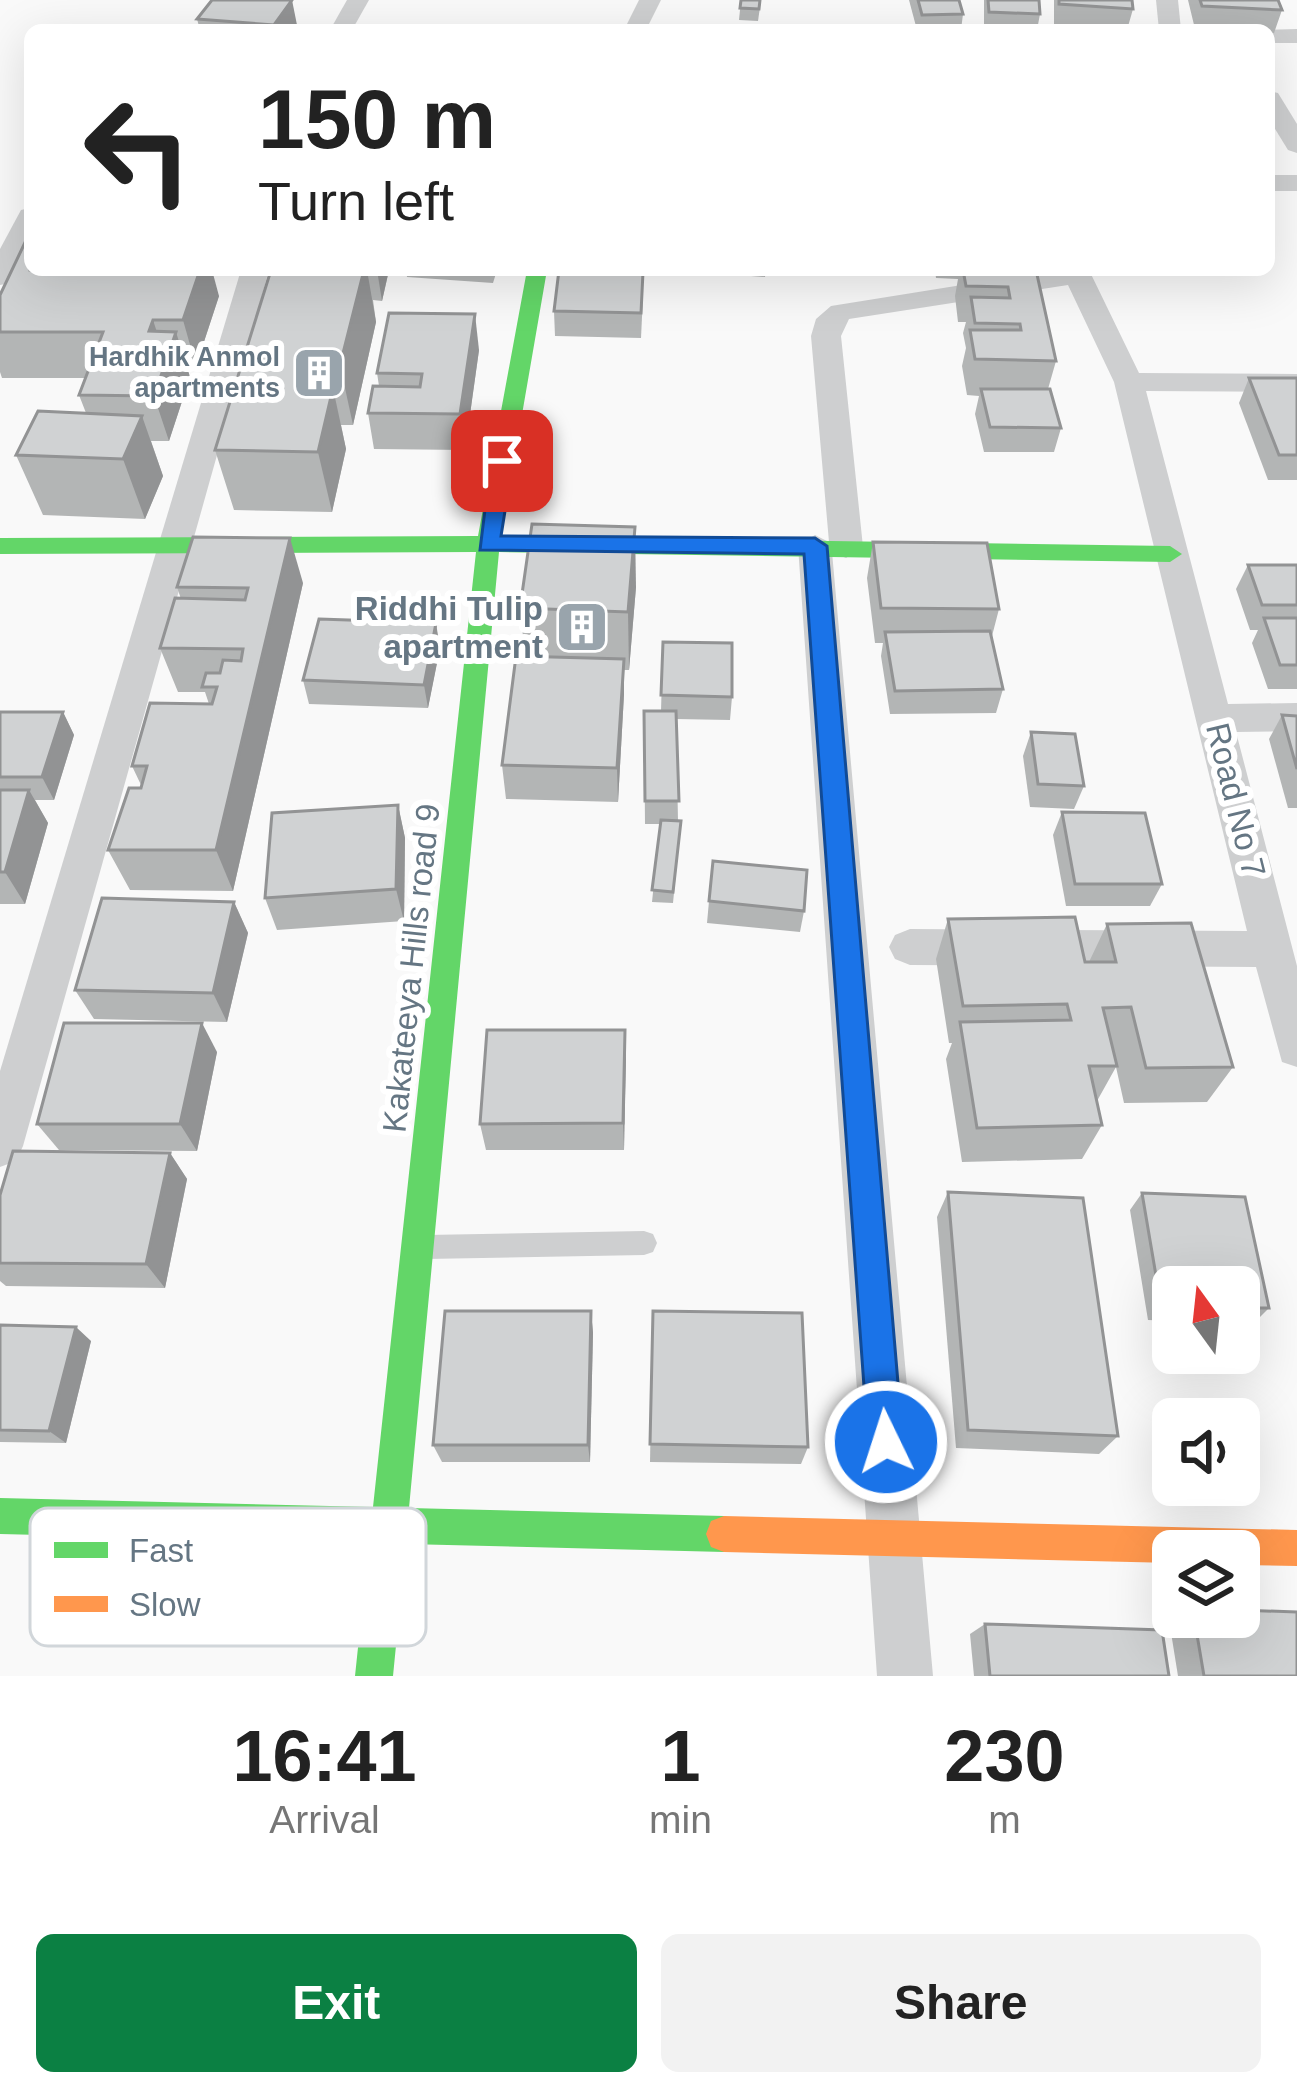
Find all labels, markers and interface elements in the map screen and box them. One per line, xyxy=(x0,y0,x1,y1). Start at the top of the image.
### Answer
icon: left xyxy=(60,72,216,228)
text: 150 m xyxy=(258,72,496,166)
text: Turn left xyxy=(258,171,454,231)
place label: Hardhik Anmol apartments xyxy=(89,342,280,403)
building icon: Hardhik Anmol apartments xyxy=(291,345,347,401)
pin xyxy=(451,410,553,512)
icon: arrive xyxy=(469,428,535,494)
place label: Riddhi Tulip apartment xyxy=(355,590,543,665)
building icon: Riddhi Tulip apartment xyxy=(554,599,610,655)
street label: Road No 7 xyxy=(1199,719,1273,881)
street label: Kakateeya Hills road 9 xyxy=(375,802,447,1134)
north arrow xyxy=(1152,1266,1260,1374)
map controls xyxy=(1152,1266,1260,1638)
position arrow xyxy=(823,1379,949,1505)
button: sound xyxy=(1152,1398,1260,1506)
legend xyxy=(30,1508,426,1646)
button: layers xyxy=(1152,1530,1260,1638)
text: Fast xyxy=(129,1532,193,1569)
text: Slow xyxy=(129,1586,201,1623)
text: 16:41 xyxy=(232,1716,417,1796)
text: 1 xyxy=(660,1716,701,1796)
text: 230 xyxy=(944,1716,1065,1796)
text: Arrival xyxy=(269,1798,380,1841)
text: min xyxy=(649,1798,712,1841)
text: m xyxy=(988,1798,1021,1841)
button: Exit xyxy=(36,1934,637,2072)
button: Share xyxy=(661,1934,1261,2072)

